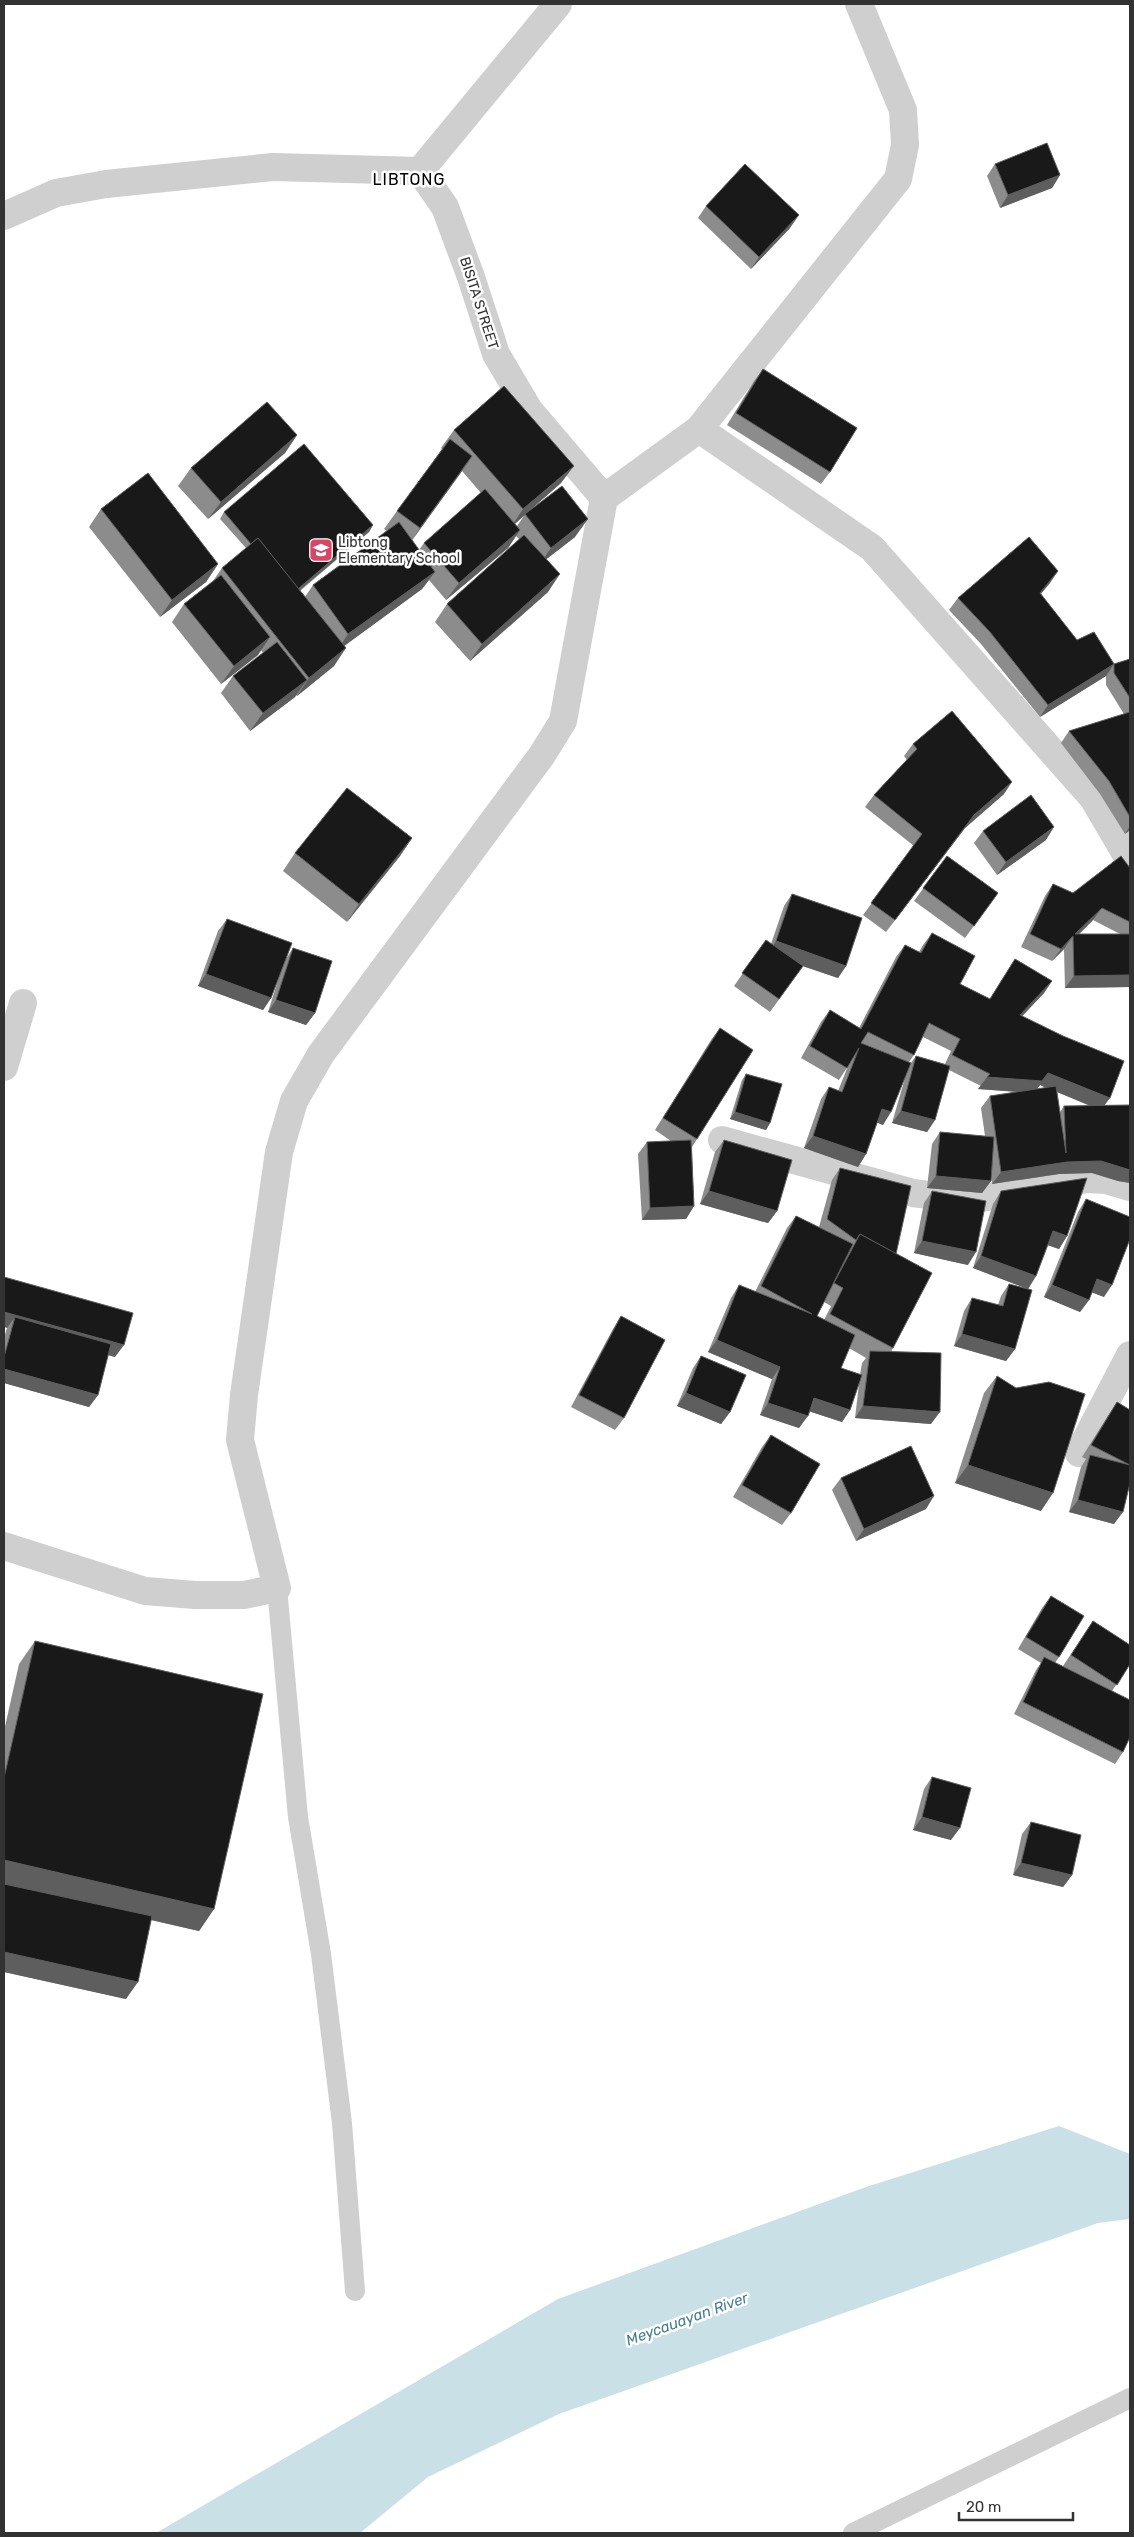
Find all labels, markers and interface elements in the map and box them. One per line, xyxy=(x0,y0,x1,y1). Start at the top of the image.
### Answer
district label: LIBTONG xyxy=(373,170,445,189)
street label: BISITA STREET xyxy=(456,255,502,351)
place label: Libtong Elementary School xyxy=(338,534,460,567)
school or university icon: Libtong Elementary School xyxy=(308,537,334,563)
water label: Meycauayan River xyxy=(624,2288,752,2349)
scale bar xyxy=(959,2490,1073,2522)
text: 20 m xyxy=(966,2498,1001,2516)

